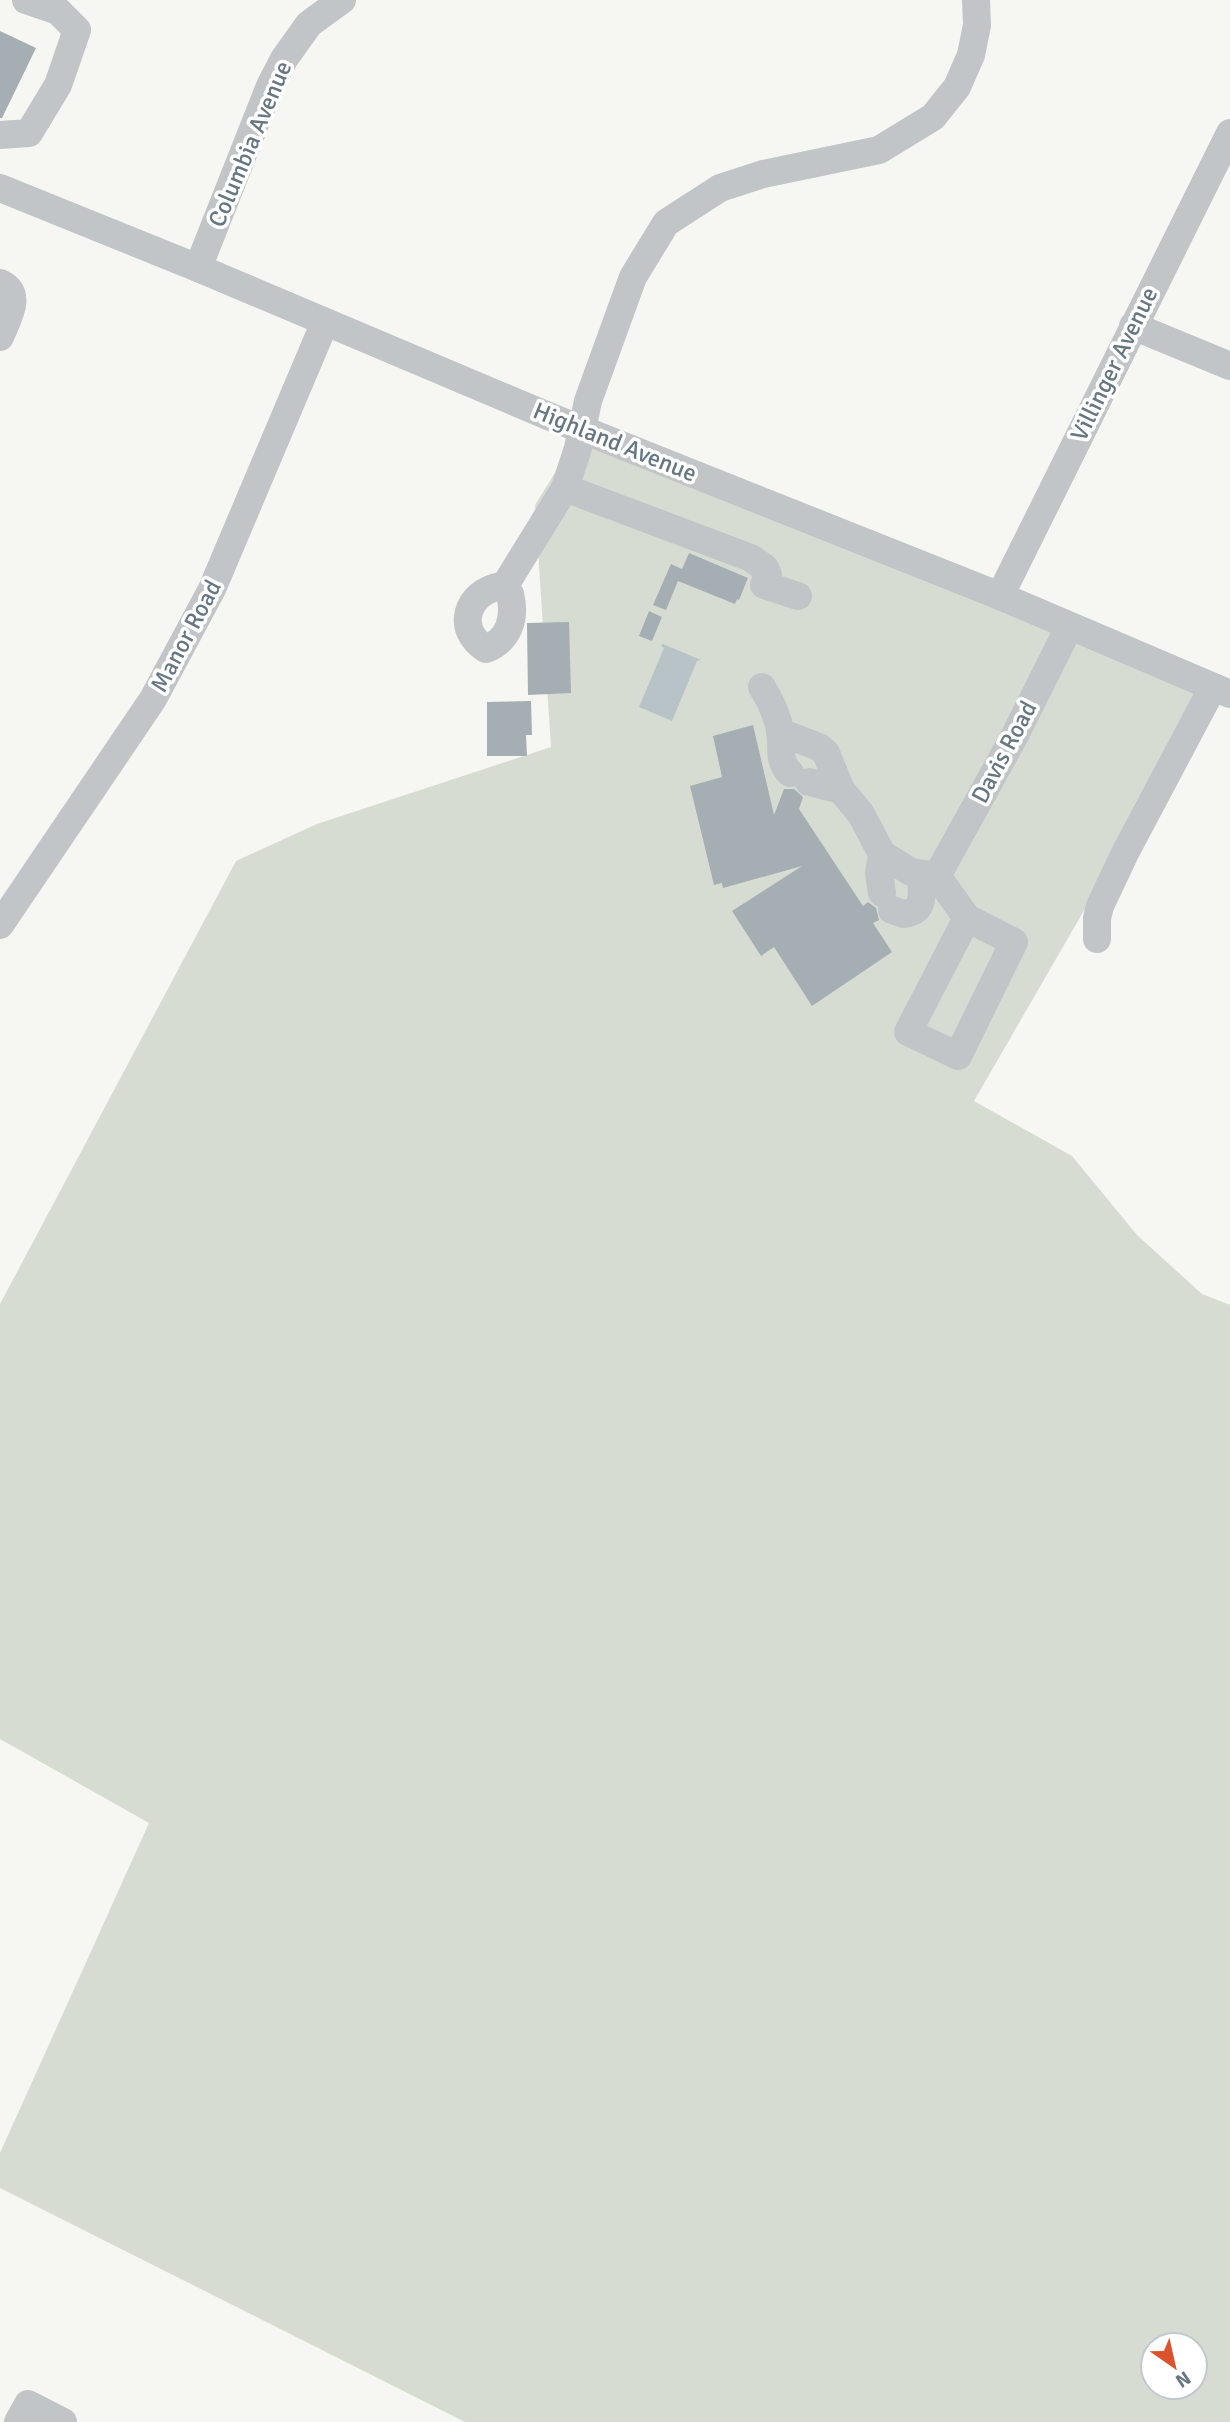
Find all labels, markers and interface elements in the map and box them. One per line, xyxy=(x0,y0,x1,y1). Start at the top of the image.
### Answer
street label: Columbia Avenue xyxy=(202,56,298,232)
street label: Villinger Avenue xyxy=(1064,282,1164,446)
street label: Highland Avenue xyxy=(529,396,701,488)
street label: Manor Road xyxy=(144,575,228,697)
street label: Davis Road xyxy=(965,696,1043,808)
north arrow xyxy=(1139,2331,1209,2401)
text: N xyxy=(1171,2366,1195,2393)

